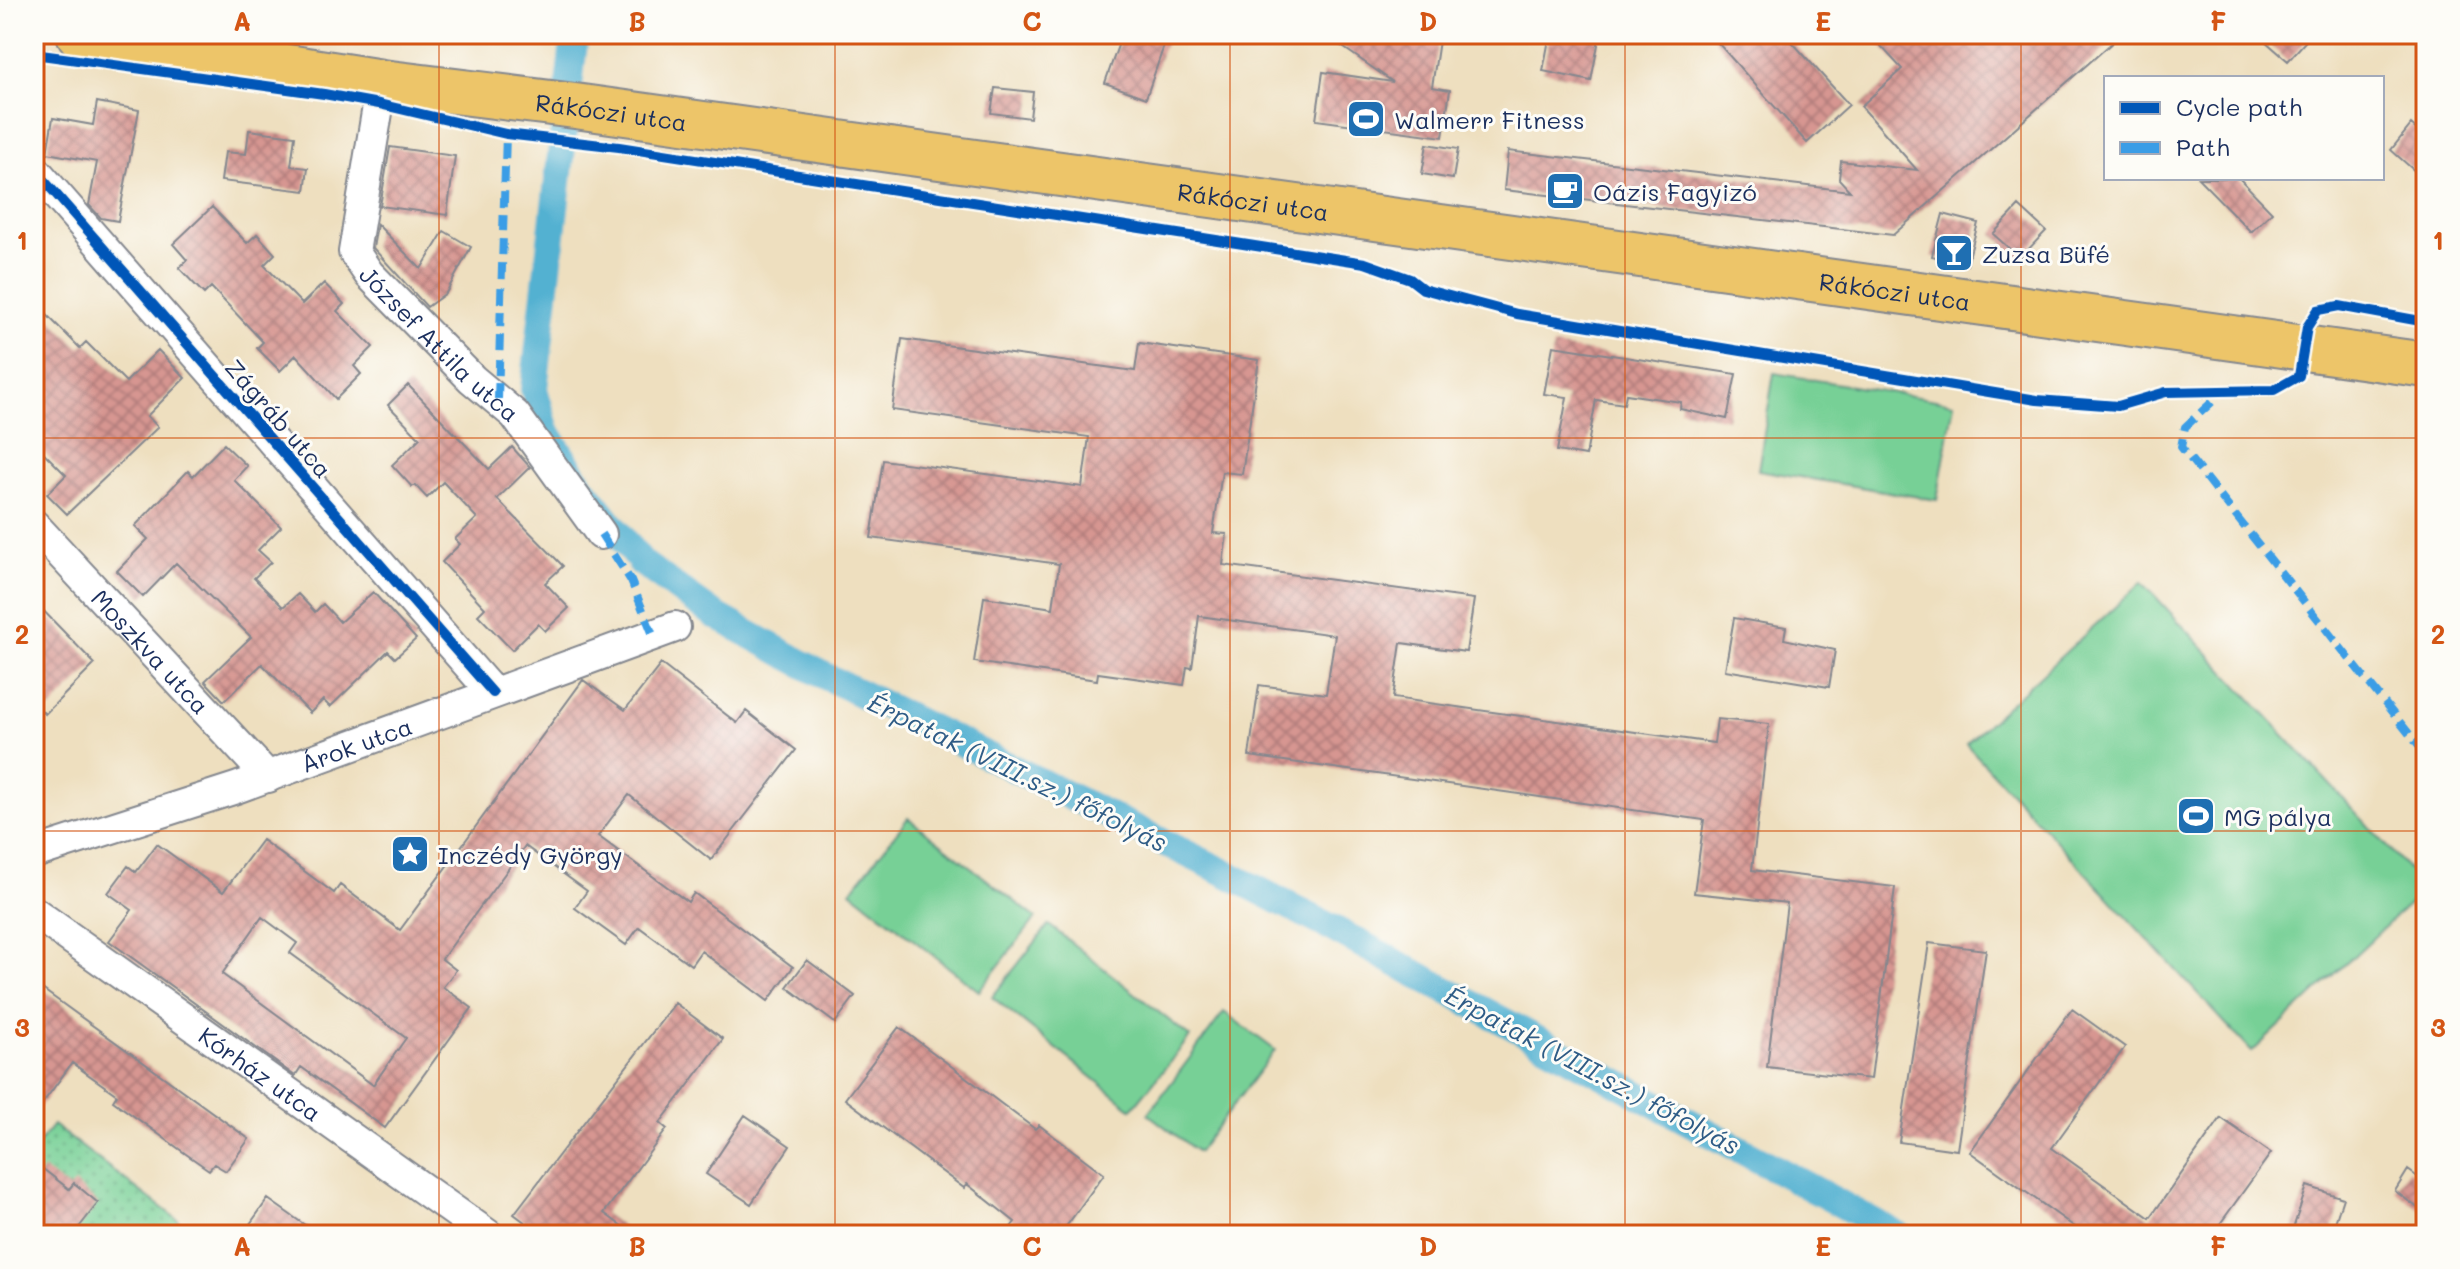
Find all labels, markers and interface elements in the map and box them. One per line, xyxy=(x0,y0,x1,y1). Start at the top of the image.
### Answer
text: A xyxy=(233,4,251,38)
text: B xyxy=(628,4,646,38)
text: C xyxy=(1022,4,1042,38)
text: D xyxy=(1419,4,1437,38)
text: E xyxy=(1815,4,1831,38)
text: F xyxy=(2210,4,2226,38)
legend xyxy=(2104,76,2384,180)
street label: Rákóczi utca xyxy=(534,86,689,137)
text: Cycle path xyxy=(2176,91,2302,122)
sports icon: Walmerr Fitness xyxy=(1345,98,1387,140)
place label: Walmerr Fitness xyxy=(1394,104,1585,135)
text: Path xyxy=(2176,131,2230,162)
cafe icon: Oázis Fagyizó xyxy=(1544,170,1586,212)
street label: Rákóczi utca xyxy=(1175,175,1331,227)
place label: Oázis Fagyizó xyxy=(1593,176,1757,207)
text: 1 xyxy=(16,223,28,257)
text: 1 xyxy=(2432,223,2444,257)
bar icon: Zuzsa Büfé xyxy=(1933,232,1975,274)
place label: Zuzsa Büfé xyxy=(1982,238,2110,269)
street label: József Attila utca xyxy=(353,259,526,428)
street label: Rákóczi utca xyxy=(1817,265,1973,317)
street label: Zágráb utca xyxy=(219,352,339,484)
street label: Moszkva utca xyxy=(85,582,217,720)
text: 2 xyxy=(15,617,29,651)
text: 2 xyxy=(2431,617,2445,651)
water label: Érpatak (VIII.sz.) főfolyás xyxy=(863,685,1173,859)
street label: Árok utca xyxy=(296,709,416,779)
sports icon: MG pálya xyxy=(2175,795,2217,837)
place label: MG pálya xyxy=(2224,801,2332,832)
place icon: Inczédy György xyxy=(389,833,431,875)
place label: Inczédy György xyxy=(438,839,623,870)
water label: Érpatak (VIII.sz.) főfolyás xyxy=(1440,978,1746,1162)
text: 3 xyxy=(14,1010,30,1044)
text: 3 xyxy=(2430,1010,2446,1044)
street label: Kórház utca xyxy=(193,1019,328,1127)
text: A xyxy=(233,1229,251,1263)
text: B xyxy=(628,1229,646,1263)
text: C xyxy=(1022,1229,1042,1263)
text: D xyxy=(1419,1229,1437,1263)
text: E xyxy=(1815,1229,1831,1263)
text: F xyxy=(2210,1229,2226,1263)

